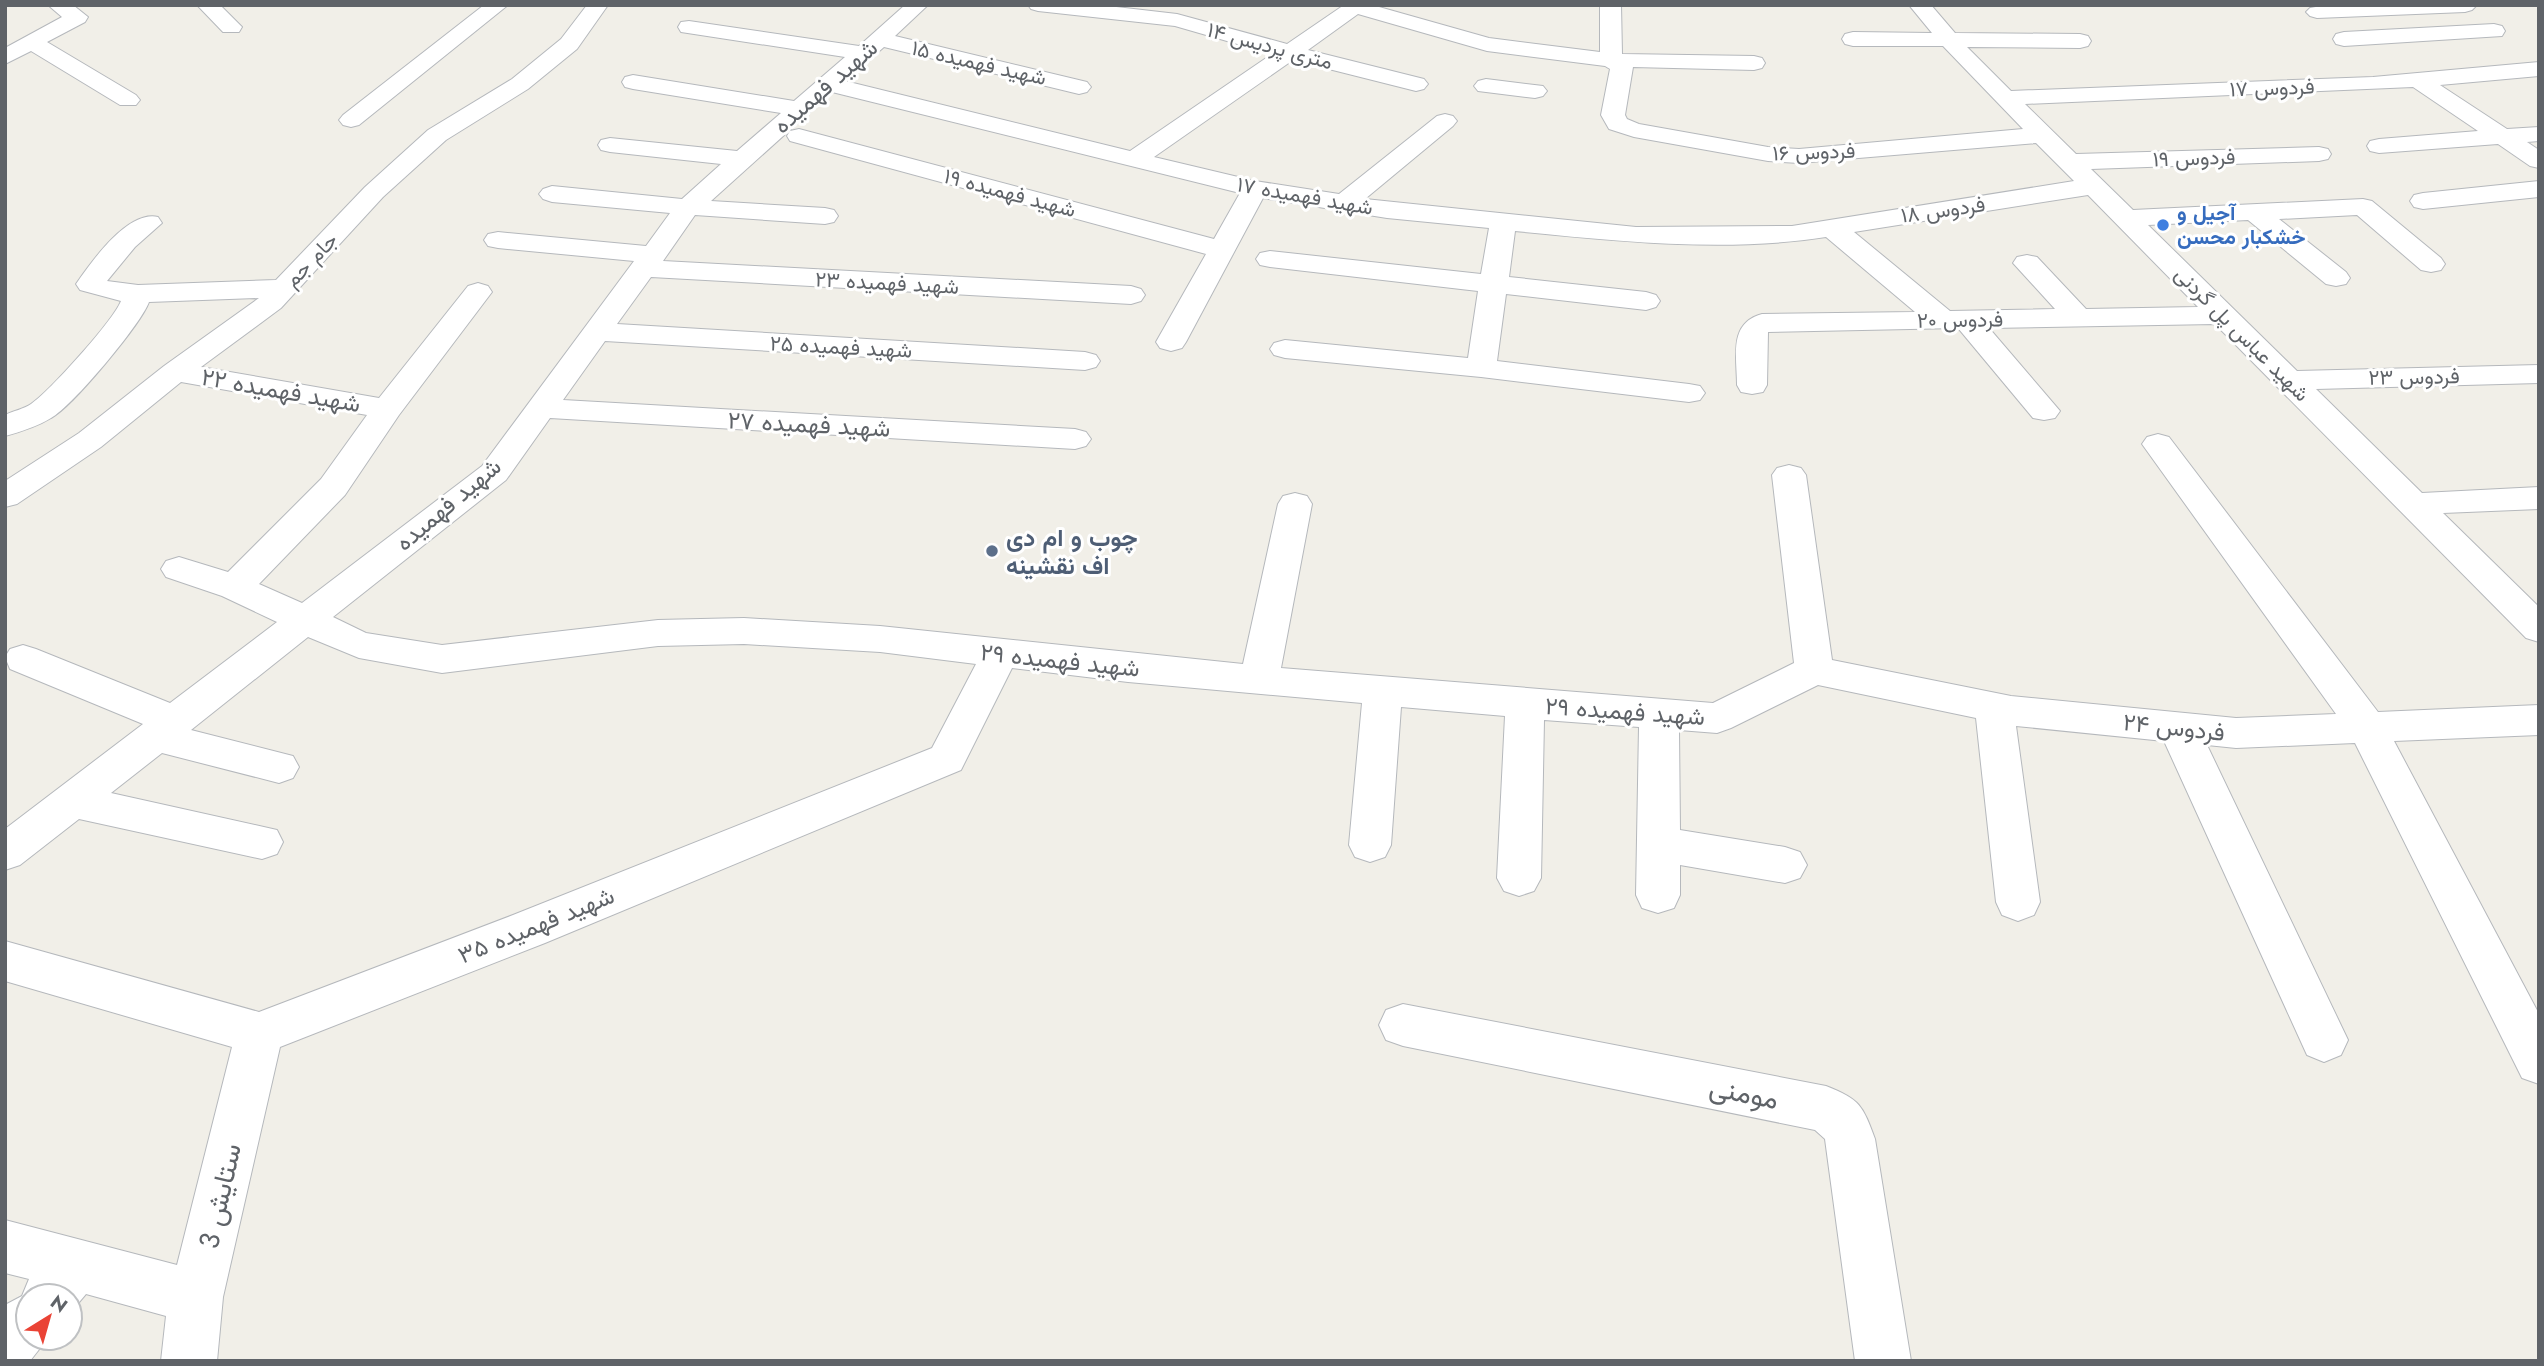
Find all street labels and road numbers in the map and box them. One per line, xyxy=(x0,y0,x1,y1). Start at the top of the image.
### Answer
street label: ۱۴ متری پردیس xyxy=(1204,15,1336,77)
street label: شهید فهمیده xyxy=(765,31,885,141)
street label: شهید فهمیده ۱۵ xyxy=(909,33,1049,93)
street label: فردوس ۱۷ xyxy=(2229,72,2315,104)
street label: فردوس ۱۶ xyxy=(1772,136,1856,168)
street label: فردوس ۱۹ xyxy=(2152,142,2236,174)
street label: شهید فهمیده ۱۹ xyxy=(941,161,1079,225)
street label: شهید فهمیده ۱۷ xyxy=(1235,169,1375,223)
street label: فردوس ۱۸ xyxy=(1899,189,1987,231)
street label: جام جم xyxy=(277,226,345,294)
street label: شهید عباس پل گردنی xyxy=(2168,260,2316,408)
street label: شهید فهمیده ۲۳ xyxy=(814,264,960,302)
street label: فردوس ۲۰ xyxy=(1917,304,2003,336)
street label: شهید فهمیده ۲۵ xyxy=(769,328,913,366)
street label: شهید فهمیده ۲۲ xyxy=(199,359,363,421)
street label: فردوس ۲۳ xyxy=(2368,361,2460,393)
street label: شهید فهمیده ۲۷ xyxy=(727,402,891,446)
street label: شهید فهمیده xyxy=(387,449,509,559)
street label: شهید فهمیده ۲۹ xyxy=(979,634,1141,686)
street label: شهید فهمیده ۲۹ xyxy=(1544,688,1706,734)
street label: فردوس ۲۴ xyxy=(2121,704,2227,750)
street label: شهید فهمیده ۳۵ xyxy=(452,878,620,972)
street label: مومنی xyxy=(1706,1066,1782,1120)
street label: ستایش 3 xyxy=(188,1139,252,1253)

